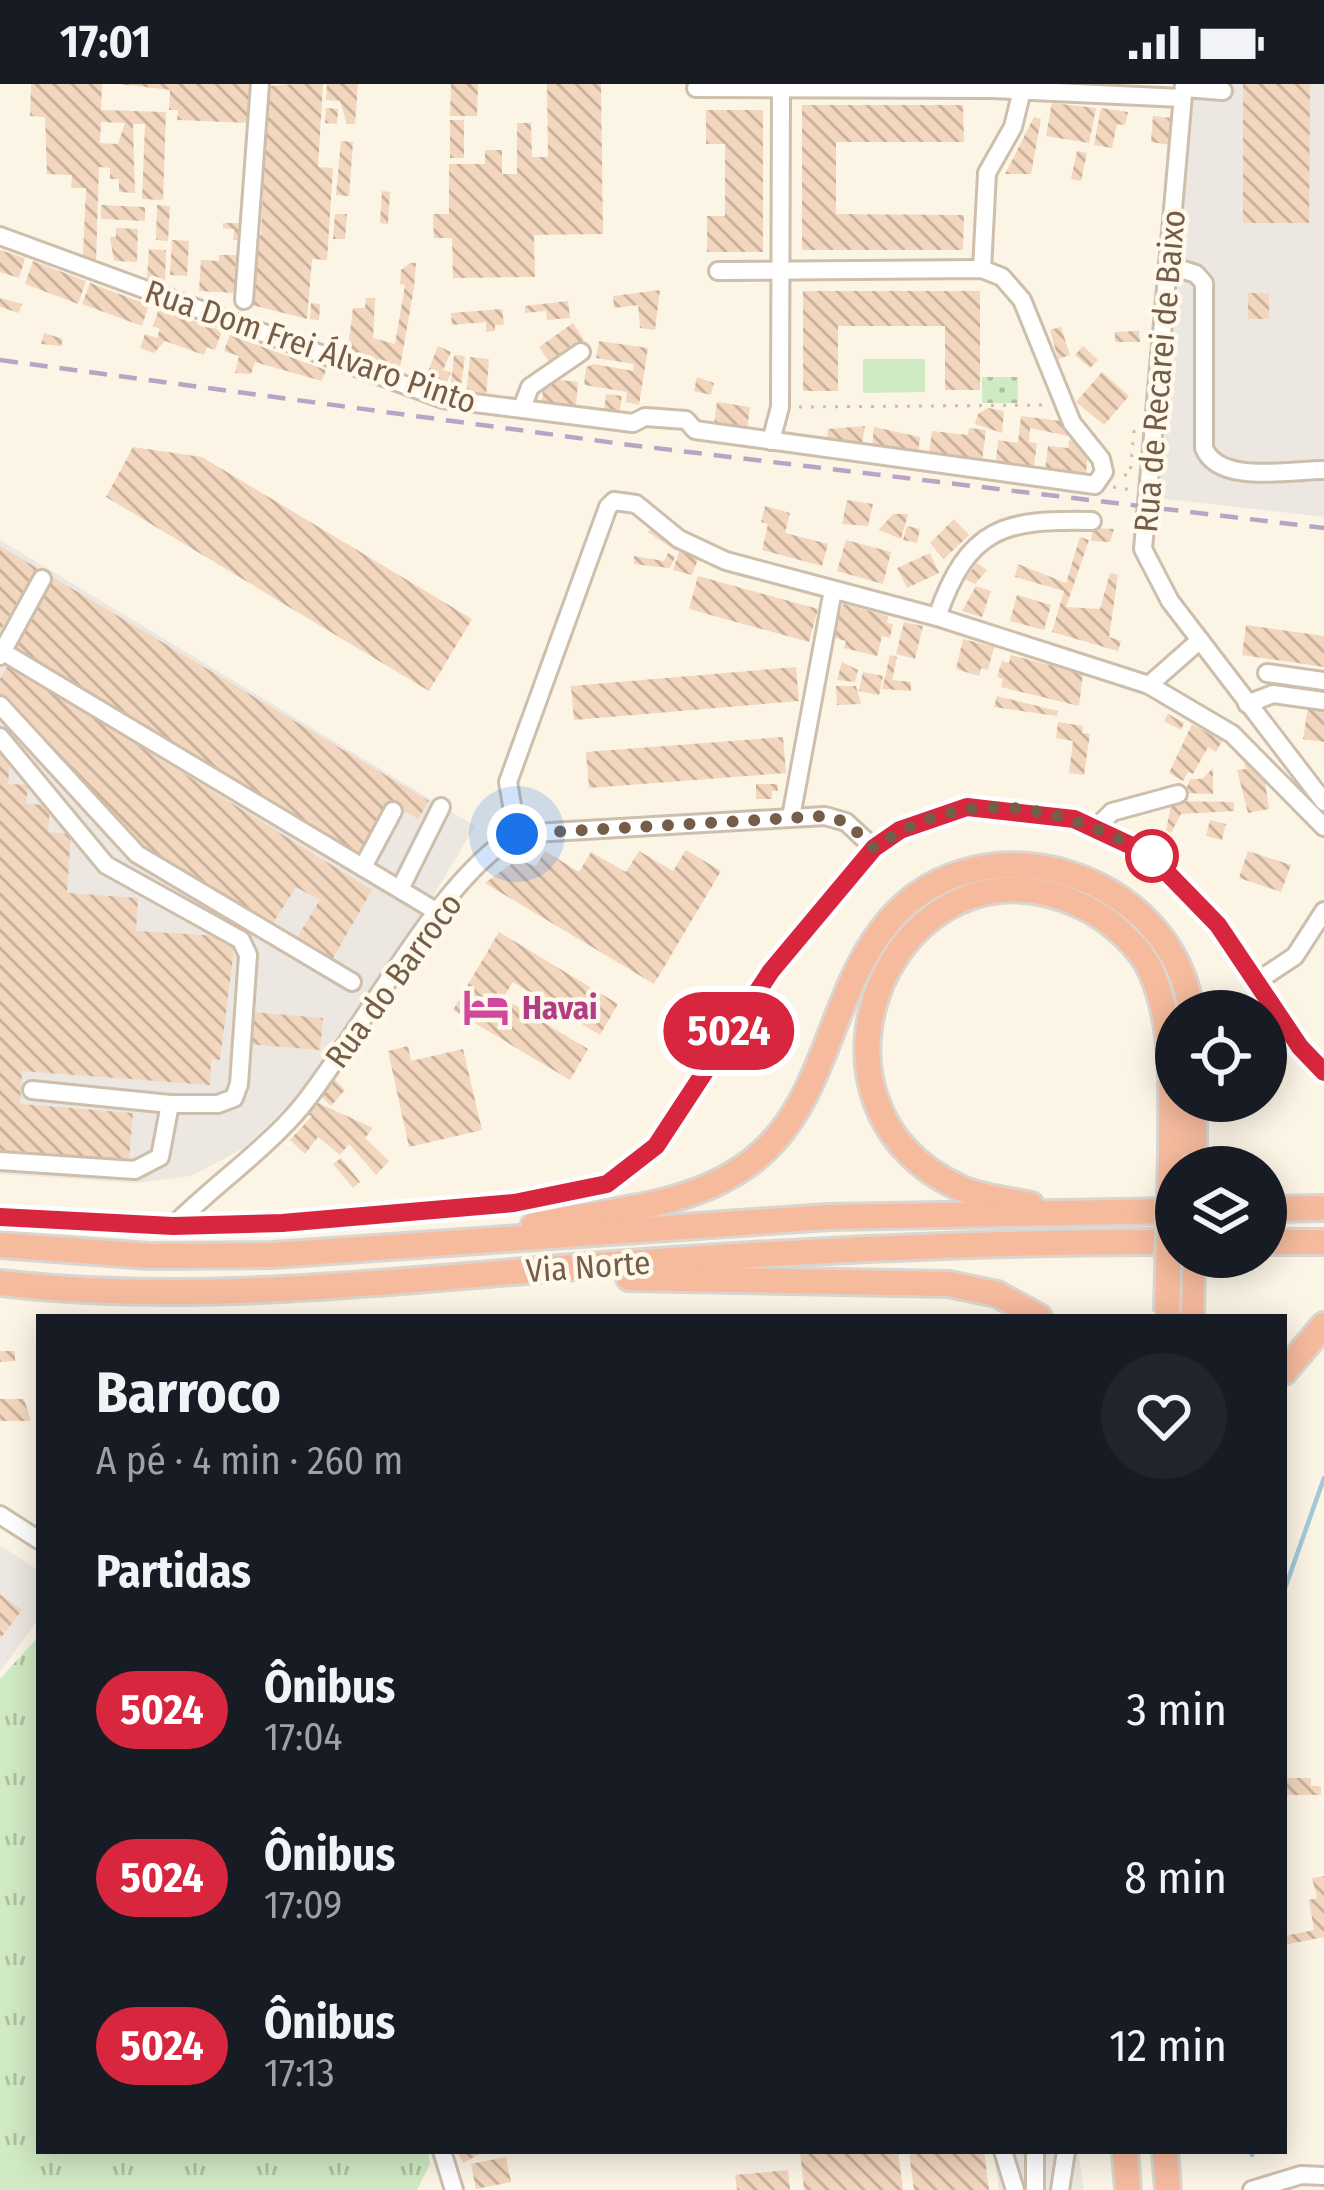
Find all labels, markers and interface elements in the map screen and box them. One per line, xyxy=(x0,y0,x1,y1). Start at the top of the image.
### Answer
text: 17:01 xyxy=(60,15,151,69)
street label: Rua de Recarei de Baixo xyxy=(1126,208,1194,534)
street label: Rua Dom Frei Álvaro Pinto xyxy=(140,271,481,422)
your location xyxy=(487,804,547,864)
unlabelled marker xyxy=(1127,831,1177,881)
street label: Rua do Barroco xyxy=(317,885,471,1076)
hotel icon: Havai xyxy=(461,982,511,1032)
place label: Havai xyxy=(522,988,598,1028)
map controls xyxy=(1155,990,1287,1278)
button: locate xyxy=(1155,990,1287,1122)
line badge: 5024 xyxy=(645,992,813,1070)
text: 5024 xyxy=(687,1006,771,1056)
button: layers xyxy=(1155,1146,1287,1278)
street label: Via Norte xyxy=(525,1243,652,1291)
button: heart xyxy=(1101,1353,1227,1479)
text: Barroco xyxy=(96,1359,281,1427)
text: A pé · 4 min · 260 m xyxy=(96,1438,403,1484)
text: Partidas xyxy=(96,1545,251,1599)
text: Ônibus xyxy=(264,1660,395,1714)
text: 3 min xyxy=(1126,1683,1227,1737)
text: 5024 xyxy=(120,1685,204,1735)
text: 17:04 xyxy=(264,1714,342,1760)
text: Ônibus xyxy=(264,1828,395,1882)
text: 8 min xyxy=(1124,1851,1227,1905)
text: 5024 xyxy=(120,1853,204,1903)
text: 17:09 xyxy=(264,1882,342,1928)
text: Ônibus xyxy=(264,1996,395,2050)
text: 12 min xyxy=(1109,2019,1227,2073)
text: 5024 xyxy=(120,2021,204,2071)
text: 17:13 xyxy=(264,2050,334,2096)

